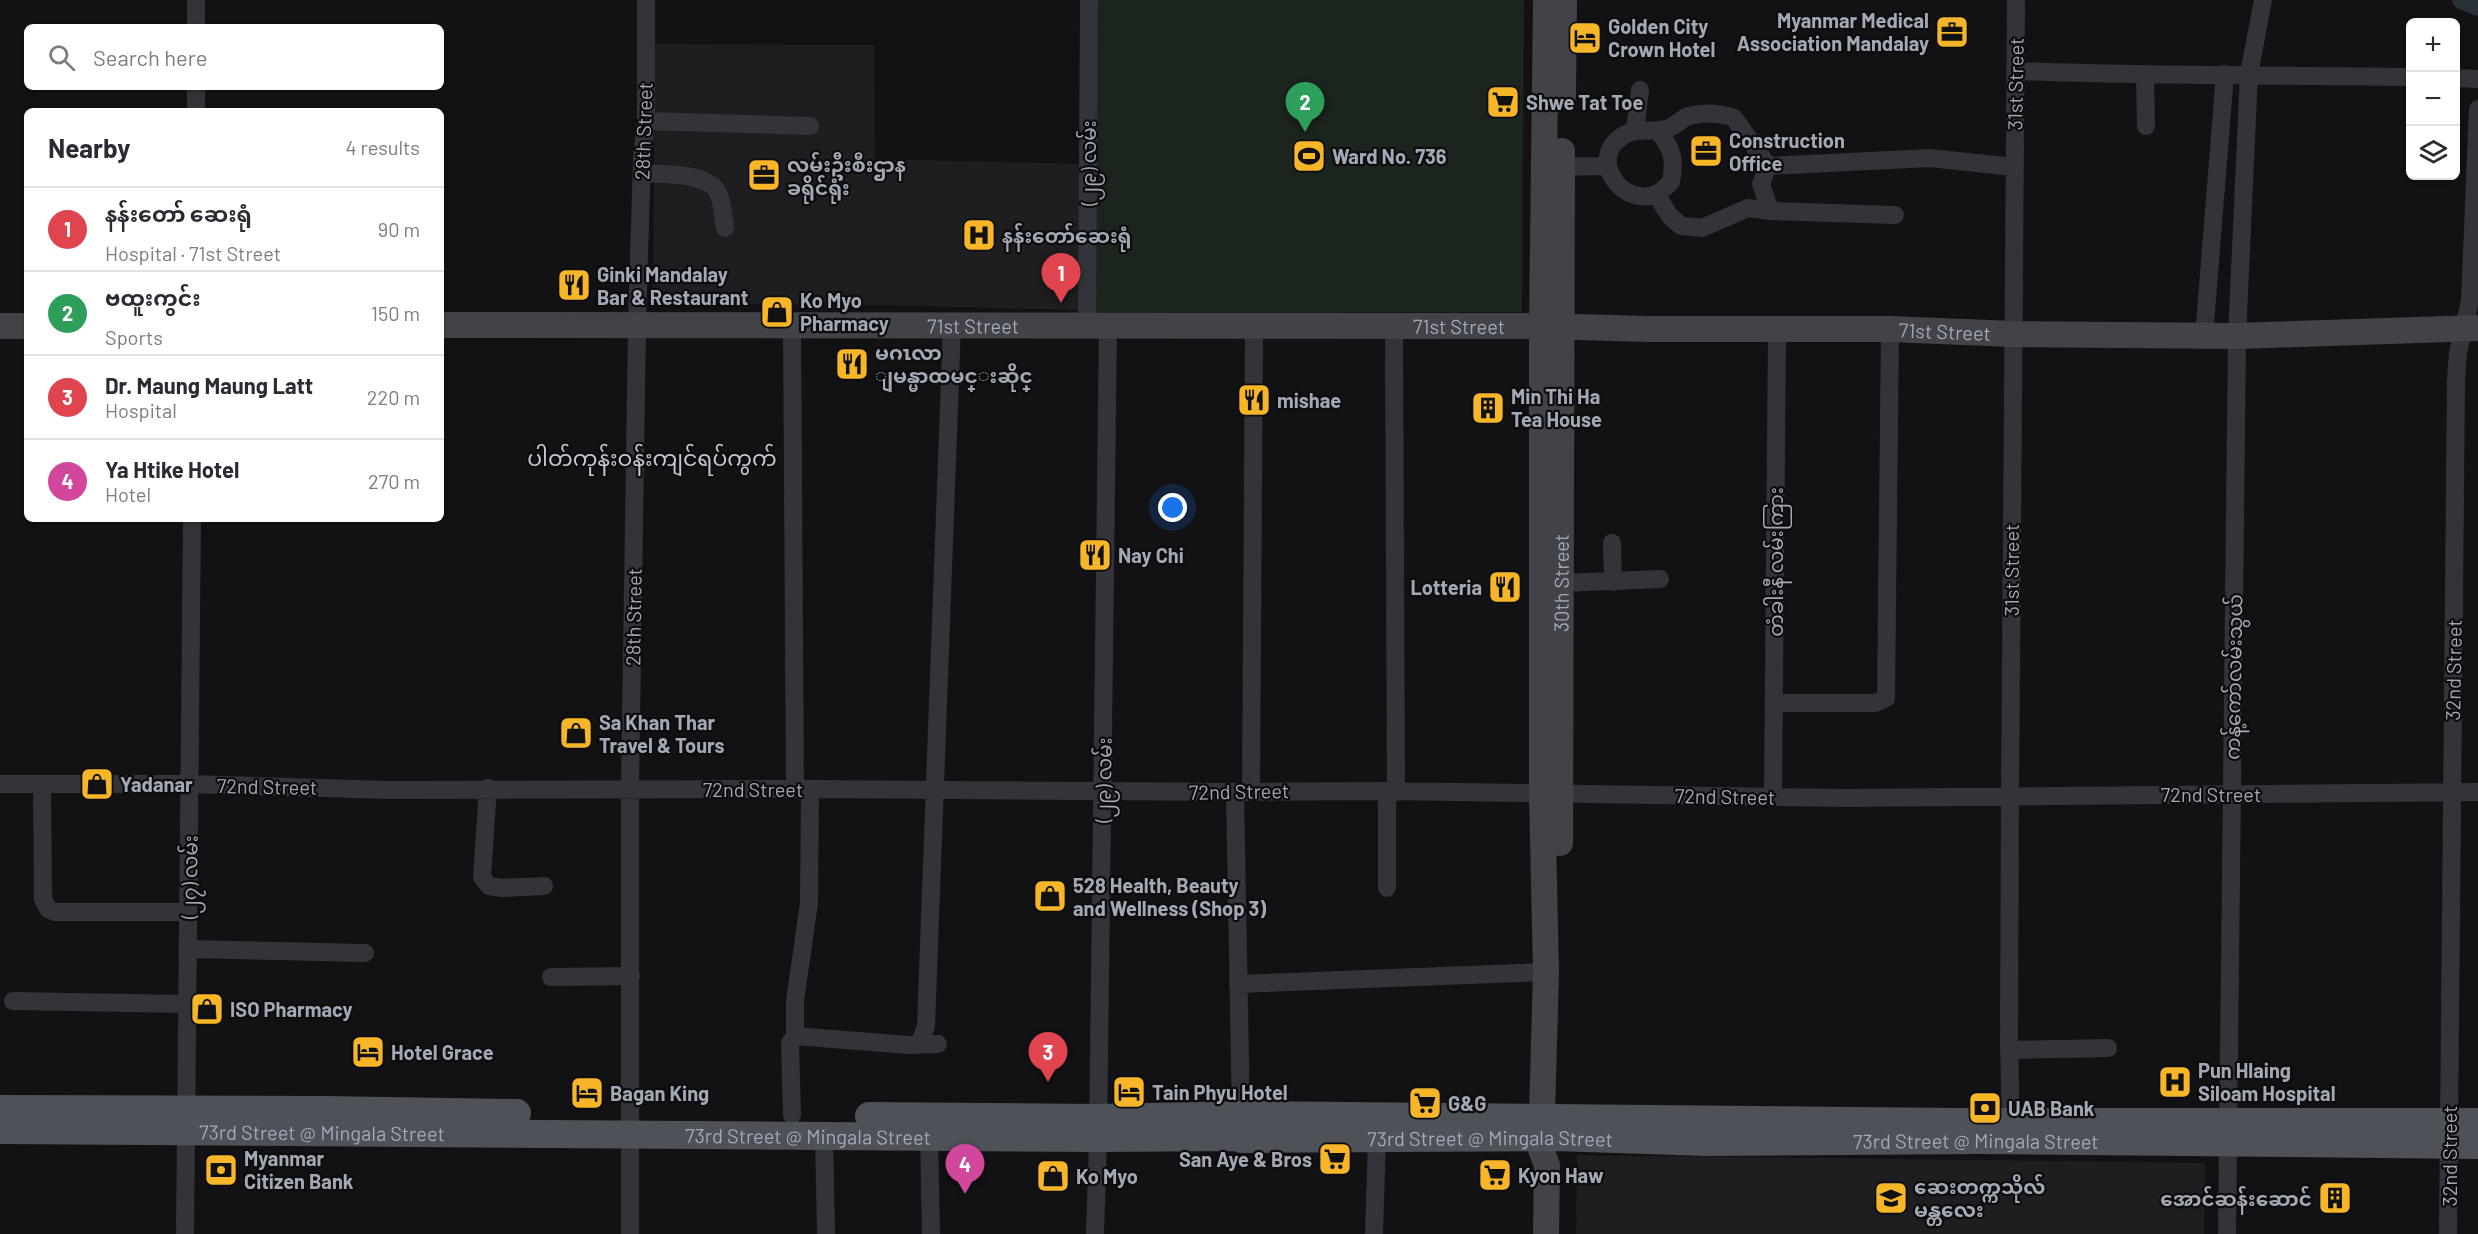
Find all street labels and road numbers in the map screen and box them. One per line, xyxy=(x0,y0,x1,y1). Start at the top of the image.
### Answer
street label: 31st Street xyxy=(2002,37,2028,131)
street label: 28th Street xyxy=(629,82,657,180)
street label: (၂၉) လမ်း xyxy=(1075,120,1105,207)
street label: 71st Street xyxy=(927,313,1019,338)
street label: 71st Street xyxy=(1413,314,1505,338)
street label: 71st Street xyxy=(1898,317,1991,345)
street label: တံခါးနီ လမ်းကြား xyxy=(1762,487,1792,637)
street label: 31st Street xyxy=(1999,524,2023,616)
street label: 30th Street xyxy=(1549,534,1573,632)
street label: 28th Street xyxy=(620,568,646,666)
street label: ကန့်ကော်လမ်းသွယ် xyxy=(2219,594,2251,760)
street label: 32nd Street xyxy=(2440,619,2466,721)
street label: (၂၉) လမ်း xyxy=(1089,737,1121,824)
street label: 72nd Street xyxy=(217,773,317,799)
street label: 72nd Street xyxy=(703,777,803,801)
street label: 72nd Street xyxy=(1189,778,1289,804)
street label: 72nd Street xyxy=(2161,782,2261,806)
street label: 72nd Street xyxy=(1675,783,1775,809)
street label: (၂၇) လမ်း xyxy=(175,835,207,920)
street label: 32nd Street xyxy=(2437,1105,2461,1207)
street label: 73rd Street @ Mingala Street xyxy=(199,1119,445,1145)
street label: 73rd Street @ Mingala Street xyxy=(685,1123,931,1149)
street label: 73rd Street @ Mingala Street xyxy=(1367,1125,1613,1151)
street label: 73rd Street @ Mingala Street xyxy=(1853,1128,2099,1153)

